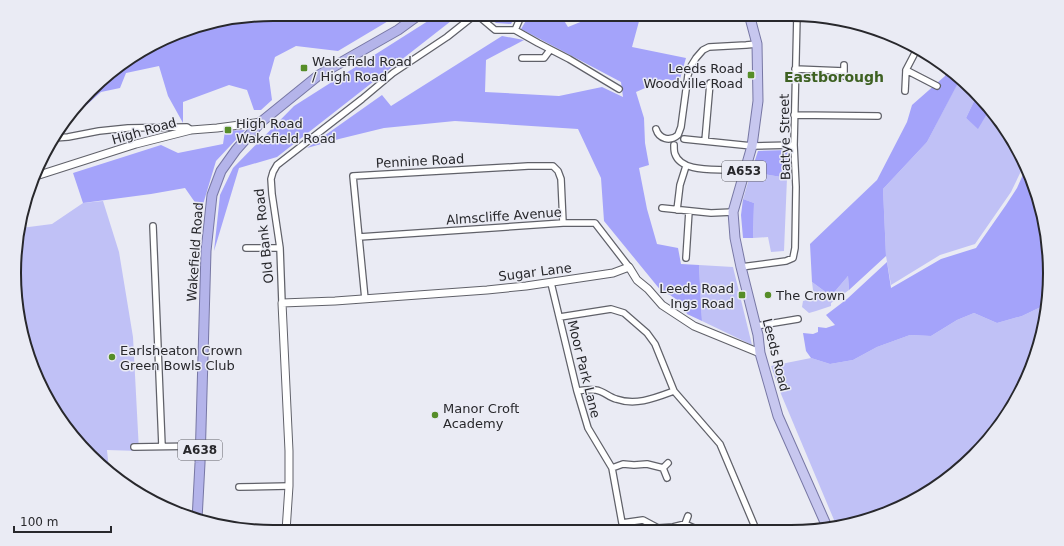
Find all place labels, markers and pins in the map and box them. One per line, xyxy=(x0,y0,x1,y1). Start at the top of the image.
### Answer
place label: Wakefield Road / High Road xyxy=(312,54,412,84)
place label: Leeds Road Woodville Road xyxy=(643,61,743,91)
marker: Wakefield Road / High Road xyxy=(299,63,309,73)
marker: Leeds Road Woodville Road xyxy=(746,70,756,80)
place label: High Road Wakefield Road xyxy=(236,116,336,146)
marker: High Road Wakefield Road xyxy=(223,125,233,135)
place label: Leeds Road Ings Road xyxy=(659,281,734,311)
place label: The Crown xyxy=(775,288,845,303)
marker: Leeds Road Ings Road xyxy=(737,290,747,300)
marker: The Crown xyxy=(763,290,773,300)
place label: Earlsheaton Crown Green Bowls Club xyxy=(120,343,243,373)
marker: Earlsheaton Crown Green Bowls Club xyxy=(107,352,117,362)
place label: Manor Croft Academy xyxy=(443,401,519,431)
marker: Manor Croft Academy xyxy=(430,410,440,420)

